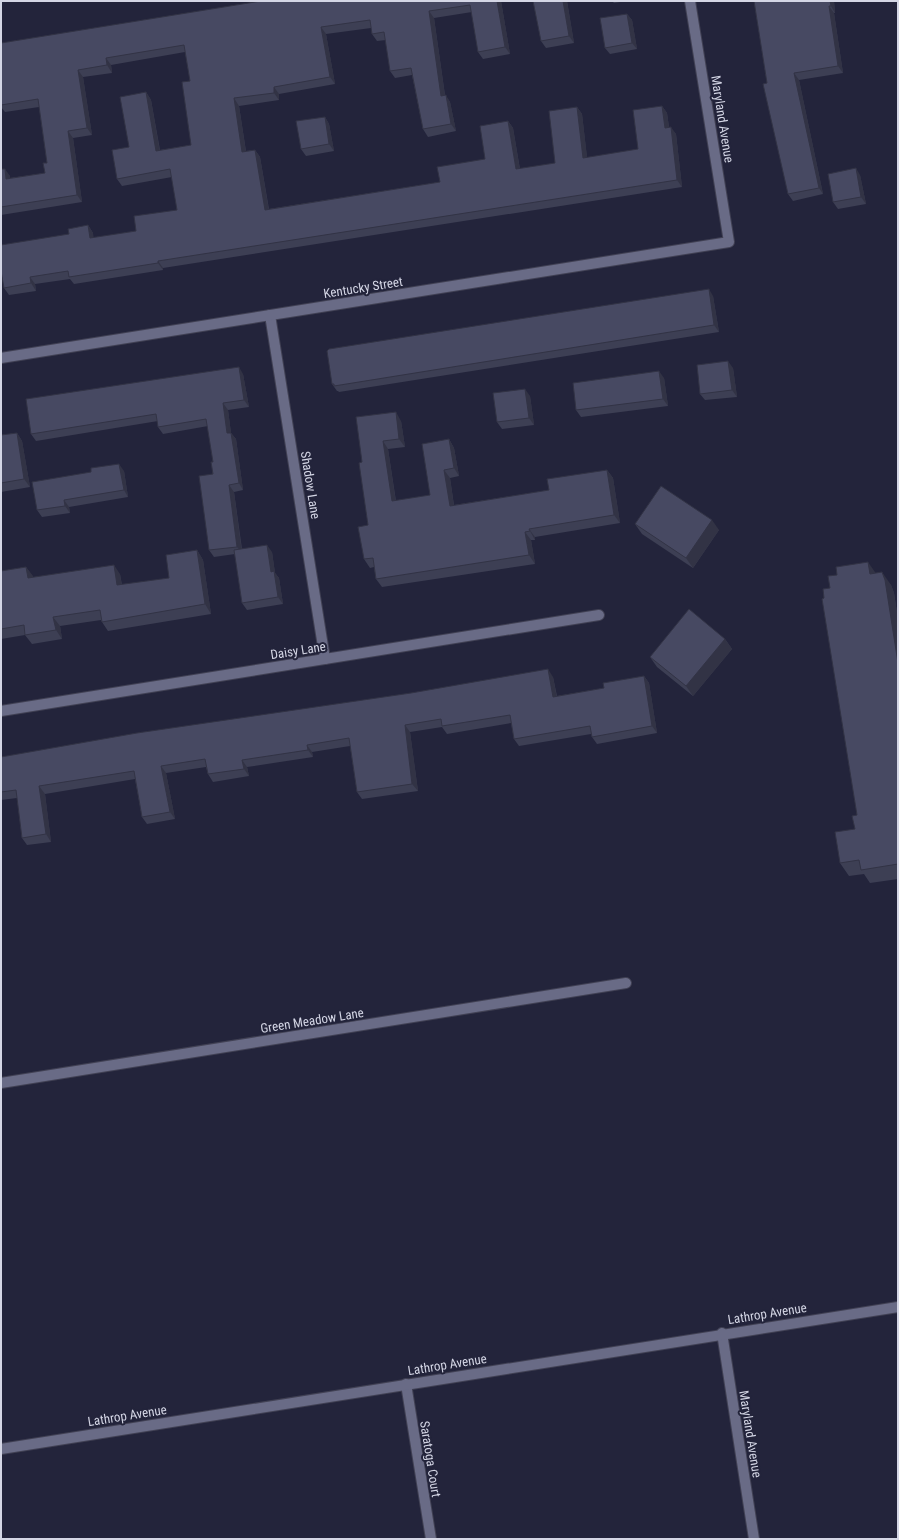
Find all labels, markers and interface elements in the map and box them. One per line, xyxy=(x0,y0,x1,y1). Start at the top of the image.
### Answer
street label: Maryland Avenue xyxy=(708,74,737,164)
street label: Kentucky Street xyxy=(322,274,404,301)
street label: Shadow Lane xyxy=(298,450,323,520)
street label: Daisy Lane xyxy=(269,639,327,662)
street label: Green Meadow Lane xyxy=(259,1005,365,1036)
street label: Lathrop Avenue xyxy=(727,1300,808,1327)
street label: Lathrop Avenue xyxy=(407,1351,488,1378)
street label: Maryland Avenue xyxy=(736,1389,765,1479)
street label: Lathrop Avenue xyxy=(87,1402,168,1429)
street label: Saratoga Court xyxy=(417,1420,444,1498)

